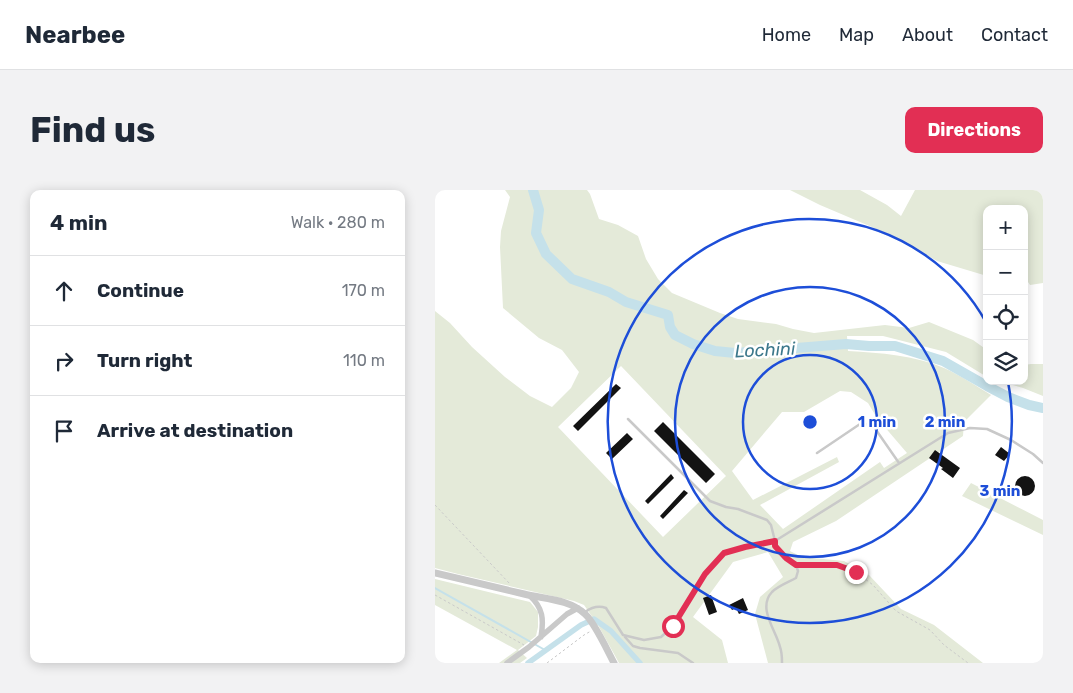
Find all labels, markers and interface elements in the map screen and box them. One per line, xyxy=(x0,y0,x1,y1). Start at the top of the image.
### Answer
text: Nearbee xyxy=(25,21,125,49)
text: Home xyxy=(762,24,811,46)
text: Map xyxy=(839,24,874,46)
text: About xyxy=(902,24,953,46)
text: Contact xyxy=(981,24,1048,46)
button: Directions xyxy=(905,107,1043,153)
text: Find us xyxy=(30,109,155,151)
map controls xyxy=(983,205,1028,385)
button: + xyxy=(983,205,1028,250)
text: 4 min xyxy=(50,210,108,235)
text: Walk · 280 m xyxy=(291,213,385,232)
button: − xyxy=(983,250,1028,295)
icon: ahead xyxy=(50,277,78,305)
text: Continue xyxy=(97,279,184,302)
text: 170 m xyxy=(342,281,385,300)
button: locate xyxy=(983,295,1028,340)
water label: Lochini xyxy=(734,337,796,363)
button: layers xyxy=(983,340,1028,385)
icon: right xyxy=(50,347,78,375)
text: Turn right xyxy=(97,349,192,372)
text: 110 m xyxy=(343,351,385,370)
centre of rings xyxy=(801,413,819,431)
text: 1 min xyxy=(858,413,896,431)
text: 2 min xyxy=(925,413,965,431)
icon: arrive xyxy=(50,417,78,445)
text: Arrive at destination xyxy=(97,419,293,442)
text: 3 min xyxy=(980,482,1020,500)
route end xyxy=(845,561,868,584)
route start xyxy=(662,615,685,638)

